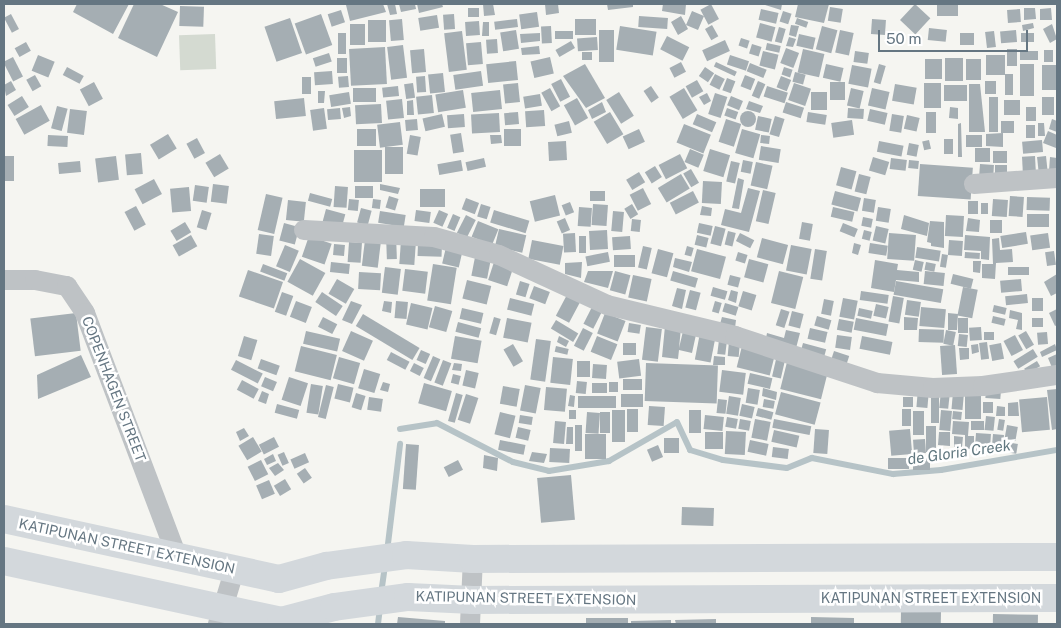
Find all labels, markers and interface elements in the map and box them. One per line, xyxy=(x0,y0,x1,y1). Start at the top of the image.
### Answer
scale bar xyxy=(881,20,1031,52)
text: 50 m xyxy=(886,30,921,47)
street label: COPENHAGEN STREET xyxy=(79,314,149,464)
water label: de Gloria Creek xyxy=(906,436,1012,468)
street label: KATIPUNAN STREET EXTENSION xyxy=(17,515,237,577)
street label: KATIPUNAN STREET EXTENSION xyxy=(416,588,636,608)
street label: KATIPUNAN STREET EXTENSION xyxy=(821,590,1041,606)

